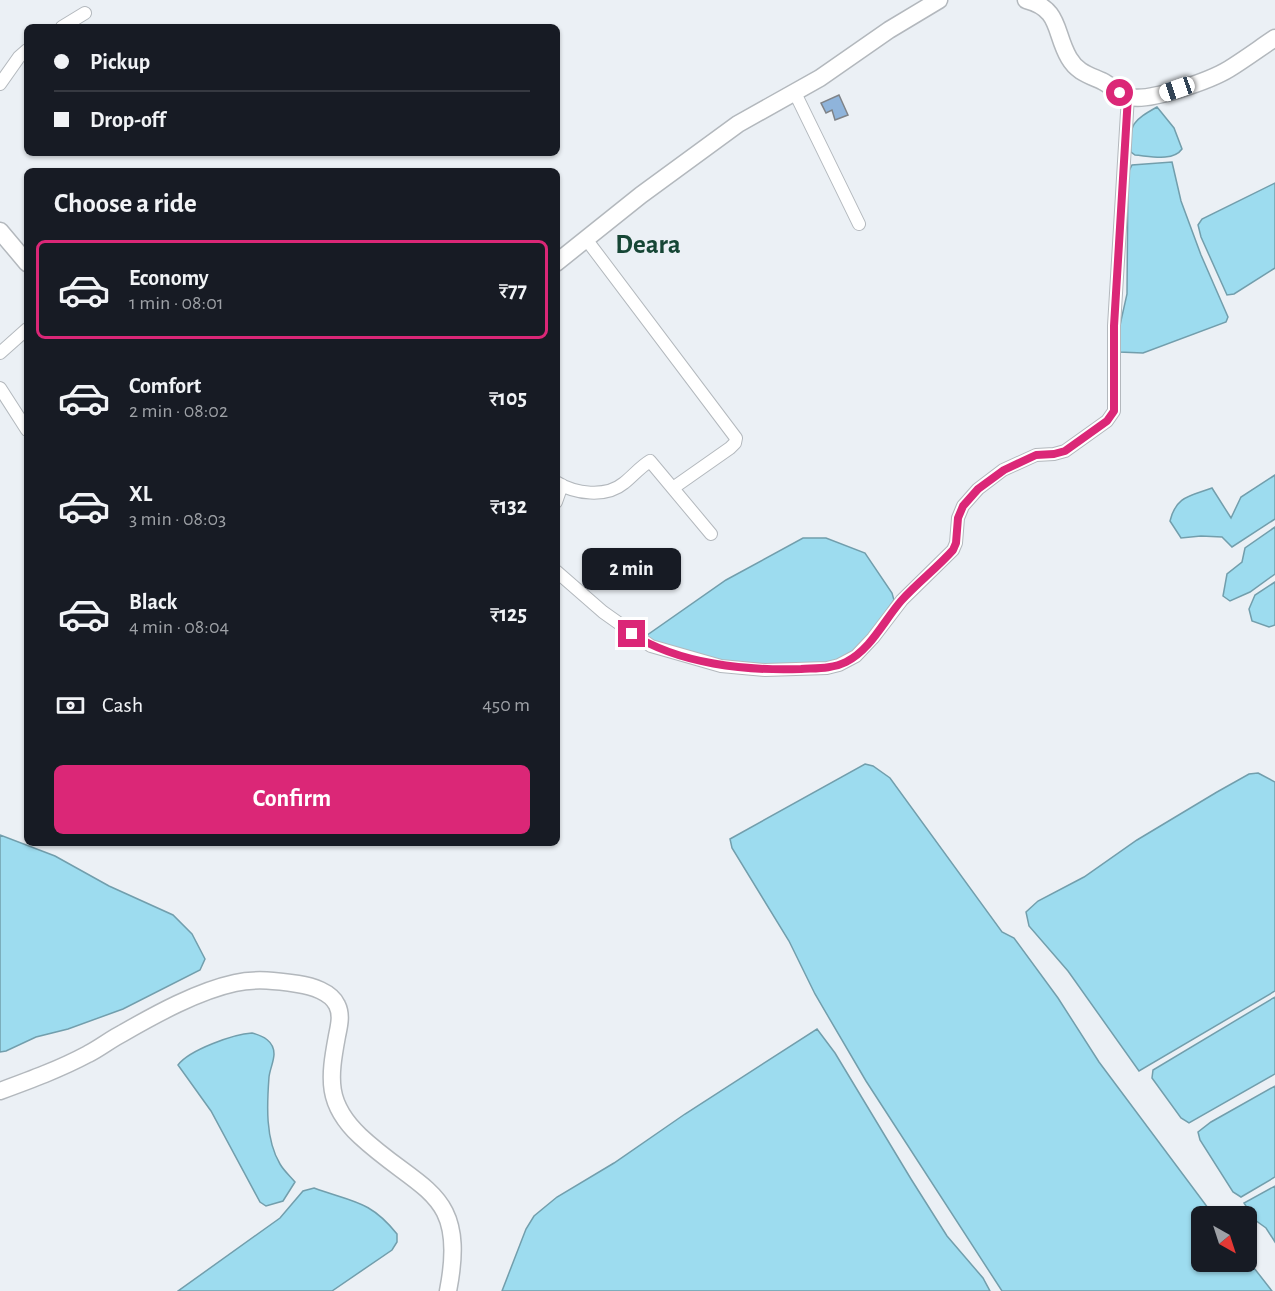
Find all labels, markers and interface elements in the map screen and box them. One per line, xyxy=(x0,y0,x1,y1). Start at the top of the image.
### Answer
text: Pickup xyxy=(90,51,150,73)
car xyxy=(1157,75,1197,103)
route start xyxy=(1106,79,1133,106)
text: Drop-off xyxy=(90,109,166,131)
text: Choose a ride xyxy=(54,190,197,217)
district label: Deara xyxy=(615,231,681,258)
icon: car xyxy=(57,263,111,317)
text: Economy xyxy=(129,267,209,289)
text: ₹77 xyxy=(499,279,527,301)
text: 1 min · 08:01 xyxy=(129,293,224,313)
icon: car xyxy=(57,371,111,425)
text: Comfort xyxy=(129,375,201,397)
text: ₹105 xyxy=(489,387,527,409)
text: 2 min · 08:02 xyxy=(129,401,228,421)
icon: car xyxy=(57,479,111,533)
text: XL xyxy=(129,483,152,505)
text: ₹132 xyxy=(490,495,527,517)
text: 3 min · 08:03 xyxy=(129,509,226,529)
callout: 2 min xyxy=(582,547,682,589)
text: 2 min xyxy=(609,559,654,579)
icon: car xyxy=(57,587,111,641)
text: Black xyxy=(129,591,177,613)
text: ₹125 xyxy=(490,603,527,625)
text: 4 min · 08:04 xyxy=(129,617,229,637)
route end xyxy=(618,620,645,647)
icon: cash xyxy=(54,689,87,722)
text: Cash xyxy=(102,694,143,716)
text: 450 m xyxy=(482,695,530,715)
button: Confirm xyxy=(54,765,530,834)
north arrow xyxy=(1191,1206,1257,1272)
map controls xyxy=(1191,1206,1257,1272)

